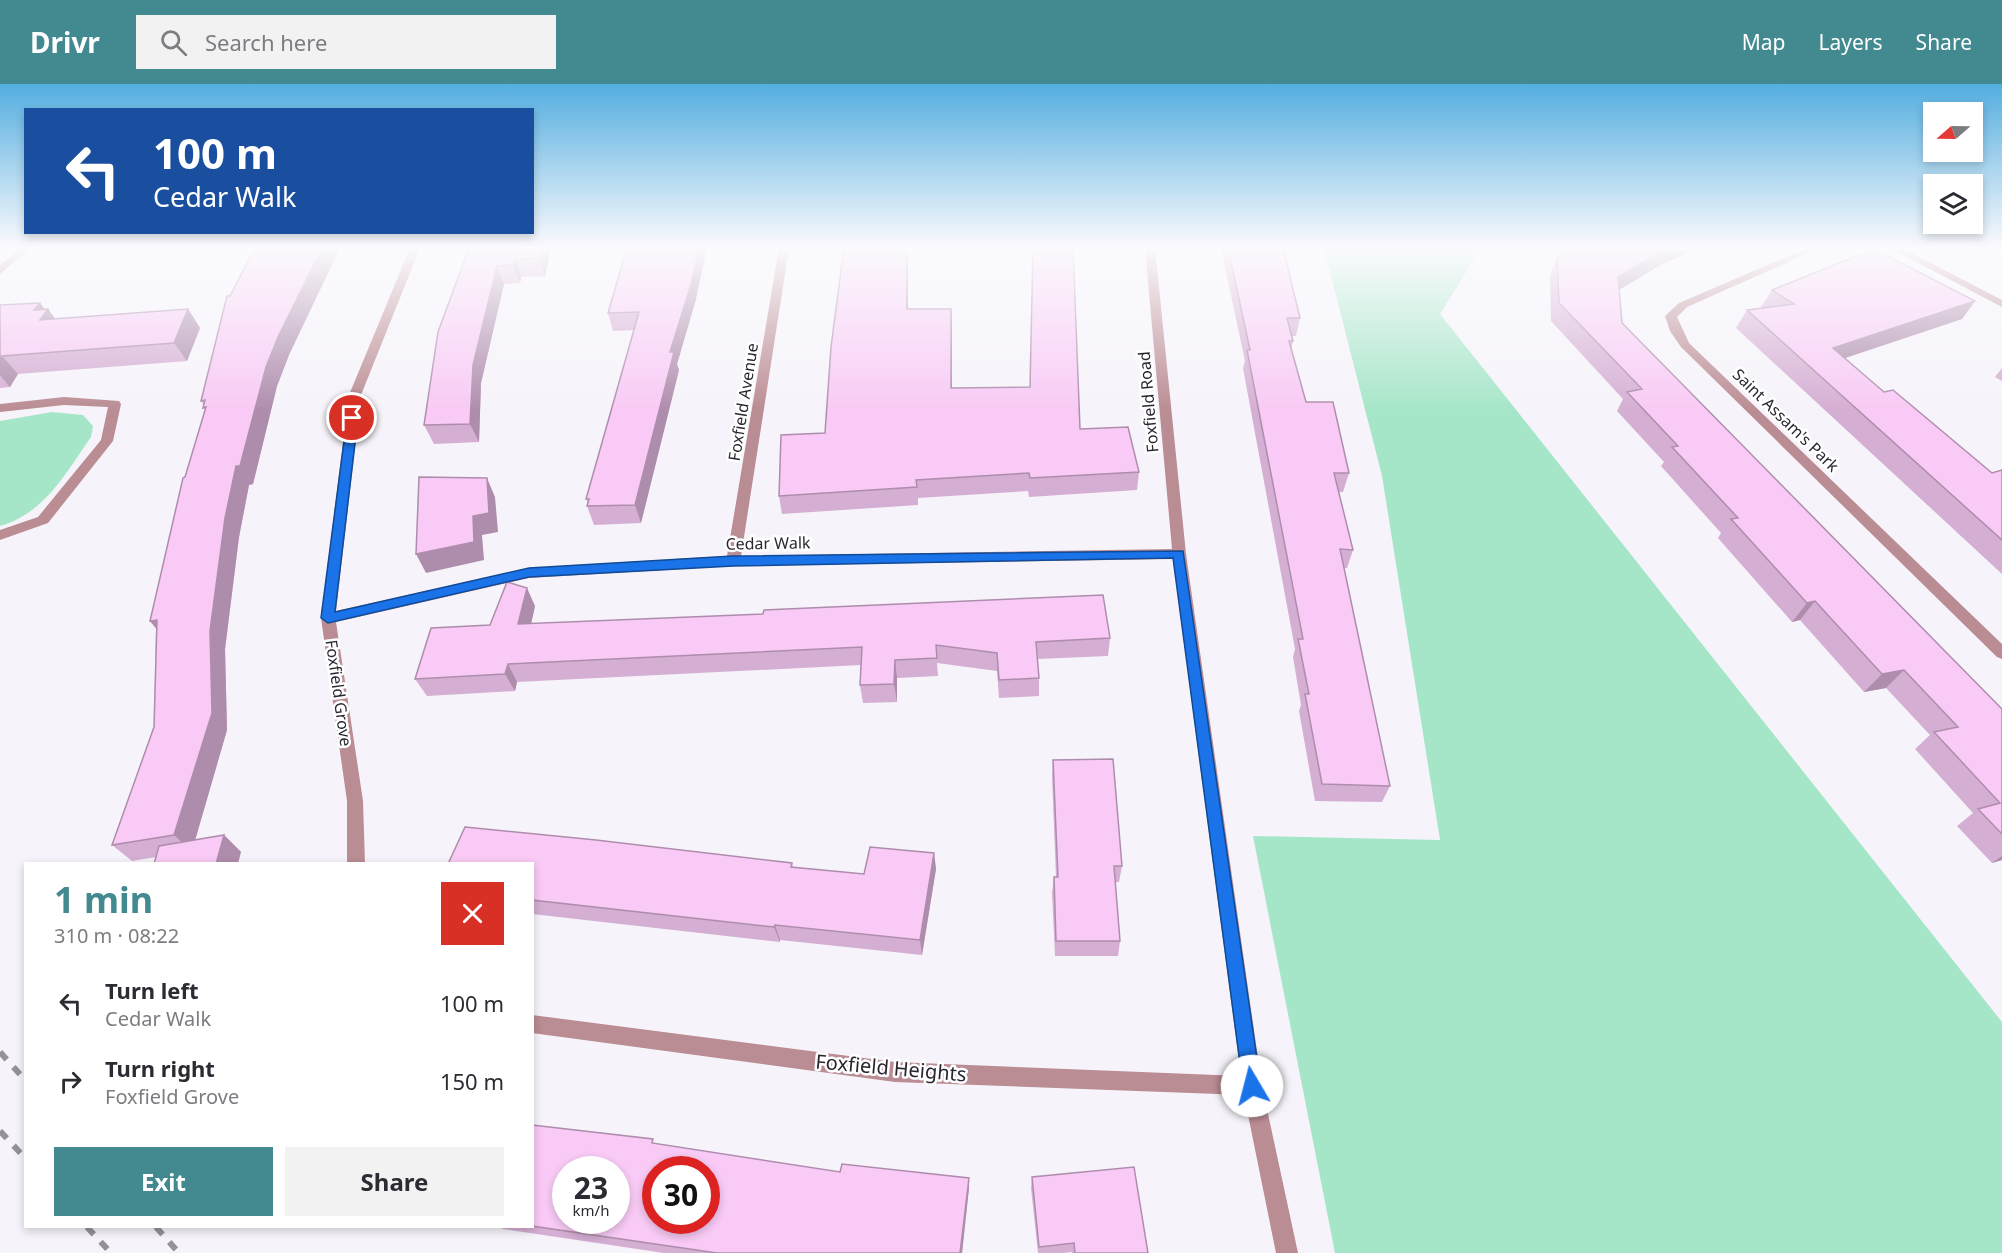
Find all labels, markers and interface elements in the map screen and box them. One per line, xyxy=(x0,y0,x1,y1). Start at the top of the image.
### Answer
search box xyxy=(136,15,556,69)
text: Drivr xyxy=(30,23,100,61)
icon: search xyxy=(157,26,190,59)
text: Search here xyxy=(205,27,327,57)
text: Map xyxy=(1742,28,1786,56)
text: Layers xyxy=(1819,28,1883,56)
text: Share xyxy=(1916,28,1972,56)
north arrow xyxy=(1923,102,1983,162)
map controls xyxy=(1923,102,1983,234)
text: 100 m xyxy=(153,124,277,181)
icon: left xyxy=(54,132,132,210)
button: layers xyxy=(1923,174,1983,234)
text: Cedar Walk xyxy=(153,178,296,215)
street label: Foxfield Avenue xyxy=(723,341,763,463)
street label: Foxfield Road xyxy=(1133,351,1163,453)
street label: Saint Assam's Park xyxy=(1728,364,1844,477)
pin xyxy=(326,392,377,443)
icon: arrive xyxy=(335,401,368,434)
street label: Cedar Walk xyxy=(725,531,811,555)
street label: Foxfield Grove xyxy=(321,638,357,748)
text: 1 min xyxy=(54,875,153,924)
button: close xyxy=(441,882,504,945)
text: 310 m · 08:22 xyxy=(54,922,179,949)
text: Turn left xyxy=(105,975,199,1005)
icon: left xyxy=(54,987,87,1020)
text: 100 m xyxy=(440,988,504,1018)
text: Cedar Walk xyxy=(105,1005,211,1032)
street label: Foxfield Heights xyxy=(814,1047,968,1088)
text: Turn right xyxy=(105,1053,215,1083)
position arrow xyxy=(1220,1054,1284,1118)
icon: right xyxy=(54,1065,87,1098)
text: 150 m xyxy=(440,1066,504,1096)
text: Foxfield Grove xyxy=(105,1083,239,1110)
button: Exit xyxy=(54,1147,273,1216)
button: Share xyxy=(285,1147,504,1216)
speed limit sign: 30 xyxy=(642,1156,720,1234)
text: 23 xyxy=(574,1167,608,1208)
text: km/h xyxy=(573,1200,609,1220)

